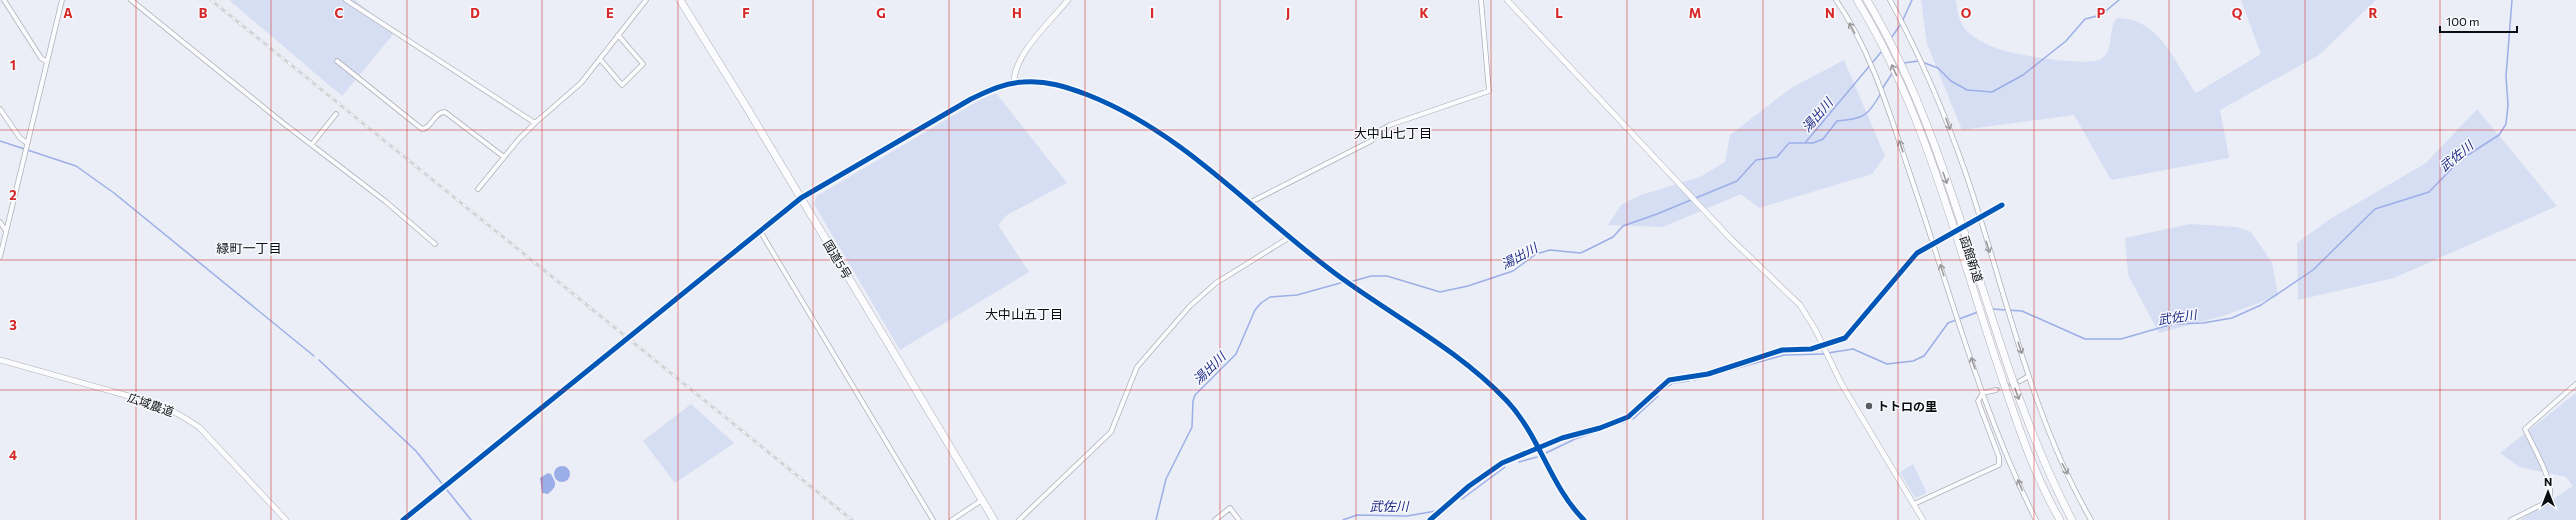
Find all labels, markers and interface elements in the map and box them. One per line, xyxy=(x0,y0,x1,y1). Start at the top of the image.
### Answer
text: A xyxy=(63,5,73,21)
text: B xyxy=(199,5,208,21)
text: C xyxy=(335,5,344,21)
text: D xyxy=(470,5,480,21)
text: E xyxy=(606,5,614,21)
text: F xyxy=(742,5,750,21)
text: G xyxy=(876,5,886,21)
text: H xyxy=(1012,5,1022,21)
text: I xyxy=(1150,5,1154,21)
text: J xyxy=(1286,5,1290,21)
text: K xyxy=(1419,5,1429,21)
text: L xyxy=(1555,5,1563,21)
text: M xyxy=(1689,5,1701,21)
text: N xyxy=(1825,5,1835,21)
text: O xyxy=(1961,5,1972,21)
text: P xyxy=(2097,5,2106,21)
text: Q xyxy=(2232,5,2243,21)
text: R xyxy=(2369,5,2378,21)
scale bar xyxy=(2440,8,2517,34)
text: 100 m xyxy=(2446,14,2480,28)
one-way arrow xyxy=(1848,22,1855,34)
text: 1 xyxy=(10,57,16,73)
one-way arrow xyxy=(1890,64,1897,76)
water label: 湯出川 xyxy=(1798,94,1837,135)
one-way arrow xyxy=(1944,117,1952,129)
district label: 大中山七丁目 xyxy=(1354,125,1432,141)
water label: 武佐川 xyxy=(2436,136,2478,175)
one-way arrow xyxy=(1897,140,1904,153)
one-way arrow xyxy=(1942,171,1949,184)
text: 2 xyxy=(9,187,17,203)
street label: 函館新道 xyxy=(1958,234,1986,284)
street label: 国道5号 xyxy=(821,237,855,281)
water label: 湯出川 xyxy=(1498,239,1542,272)
district label: 緑町一丁目 xyxy=(216,240,282,256)
one-way arrow xyxy=(1985,241,1992,254)
one-way arrow xyxy=(1938,263,1945,276)
district label: 大中山五丁目 xyxy=(985,306,1063,322)
water label: 武佐川 xyxy=(2157,306,2199,328)
text: 3 xyxy=(9,317,17,333)
one-way arrow xyxy=(2017,341,2024,354)
water label: 湯出川 xyxy=(1190,347,1230,387)
one-way arrow xyxy=(1969,357,1976,370)
one-way arrow xyxy=(2013,388,2021,400)
street label: 広域農道 xyxy=(126,390,176,418)
place label: トトロの里 xyxy=(1877,399,1937,413)
marker: トトロの里 xyxy=(1864,401,1874,411)
text: 4 xyxy=(9,447,17,463)
one-way arrow xyxy=(2062,463,2069,475)
north arrow xyxy=(2528,472,2568,512)
text: N xyxy=(2544,475,2552,488)
one-way arrow xyxy=(2015,479,2023,491)
water label: 武佐川 xyxy=(1369,498,1410,514)

